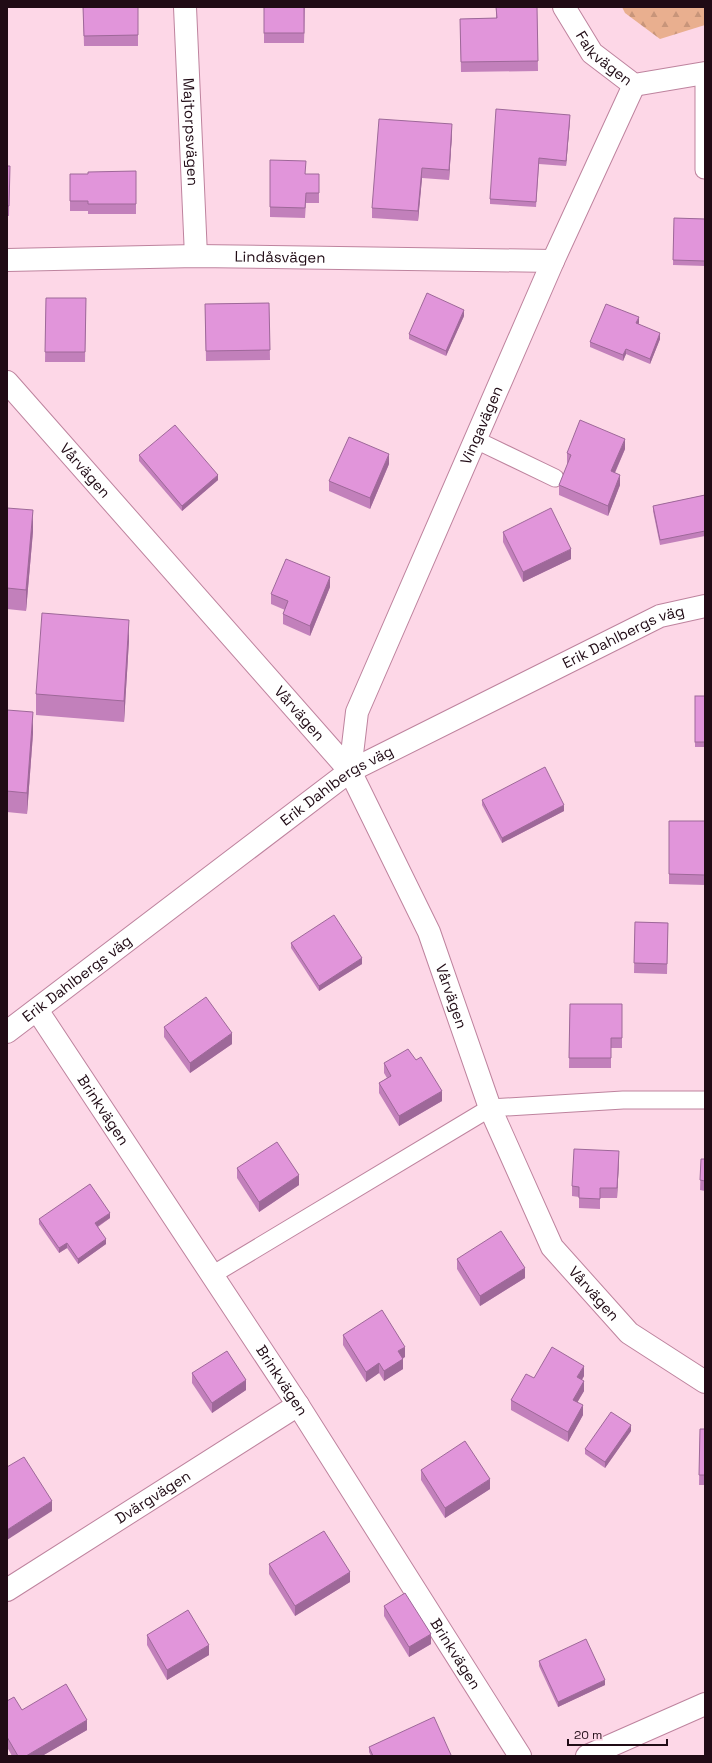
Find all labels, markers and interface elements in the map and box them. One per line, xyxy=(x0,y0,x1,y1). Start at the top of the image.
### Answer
street label: Falkvägen xyxy=(572,27,637,89)
street label: Majtorpsvägen xyxy=(179,77,203,186)
street label: Lindåsvägen xyxy=(234,247,326,267)
street label: Vingavägen xyxy=(456,383,507,467)
street label: Vårvägen xyxy=(56,439,115,502)
street label: Erik Dahlbergs väg xyxy=(559,601,686,672)
street label: Vårvägen xyxy=(270,682,329,745)
street label: Erik Dahlbergs väg xyxy=(276,741,396,830)
street label: Erik Dahlbergs väg xyxy=(18,931,135,1026)
street label: Vårvägen xyxy=(432,961,472,1031)
street label: Brinkvägen xyxy=(73,1071,134,1149)
street label: Vårvägen xyxy=(565,1262,624,1325)
street label: Brinkvägen xyxy=(252,1341,312,1419)
street label: Dvärgvägen xyxy=(112,1466,194,1528)
street label: Brinkvägen xyxy=(426,1615,485,1693)
scale bar xyxy=(568,1721,667,1747)
text: 20 m xyxy=(574,1727,602,1743)

